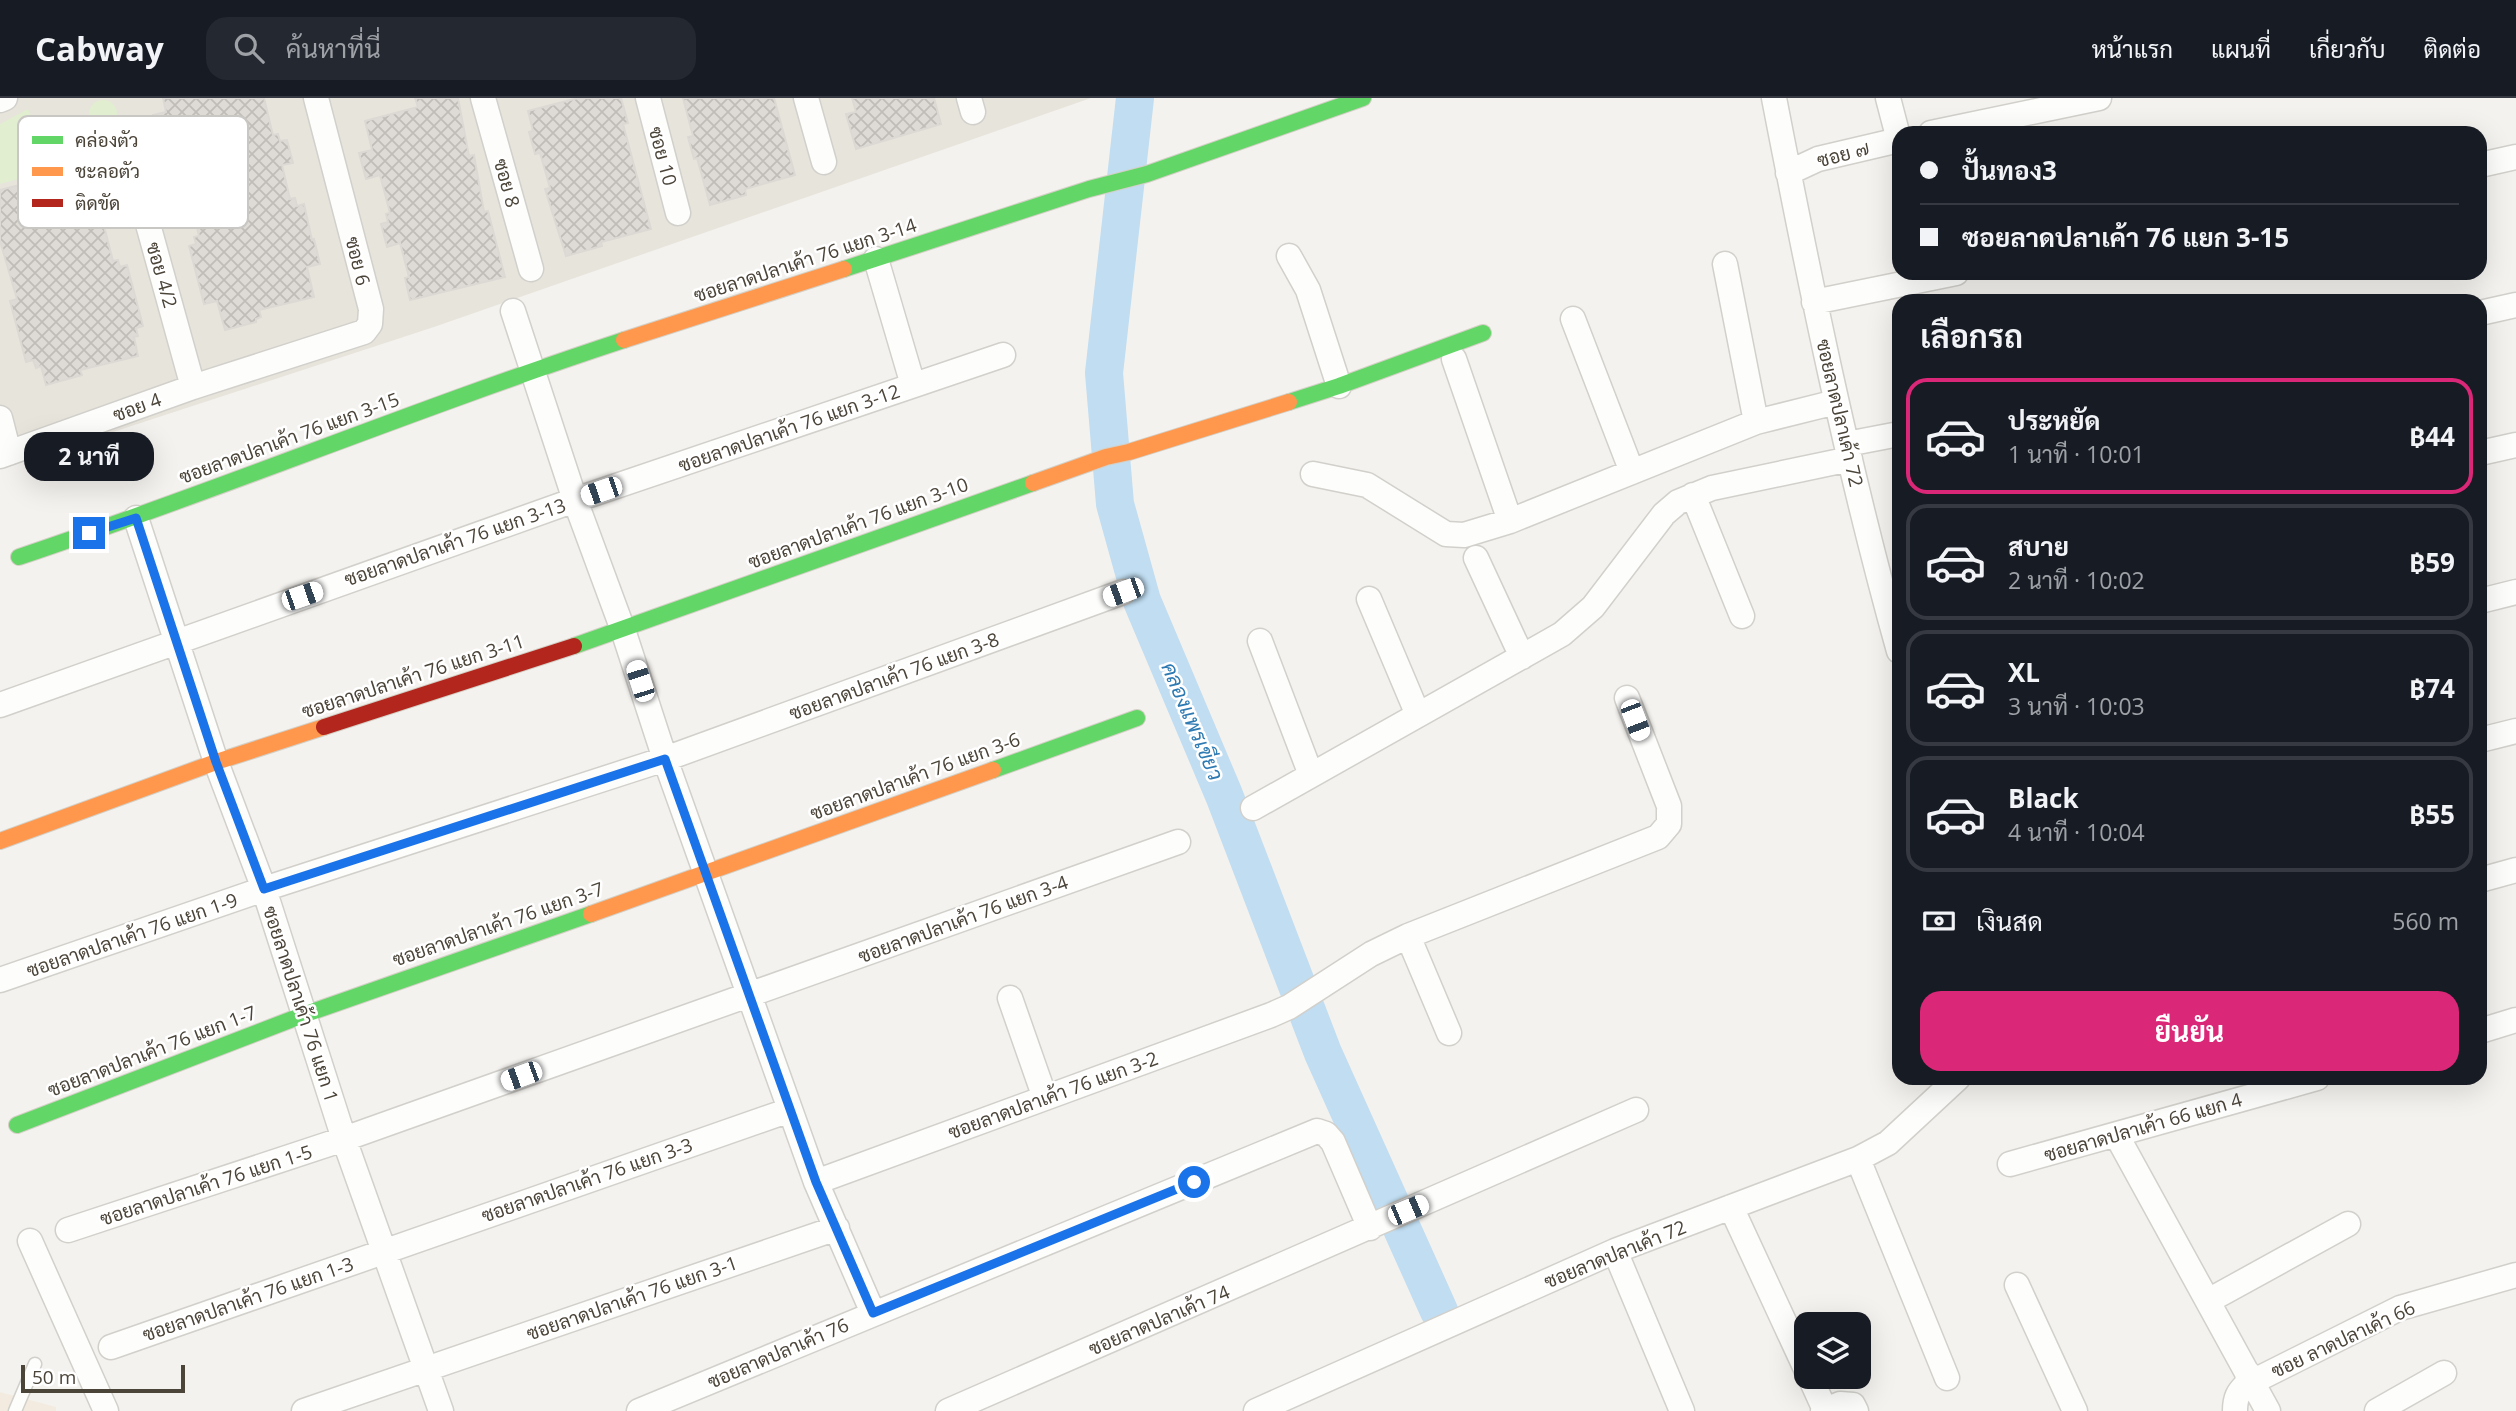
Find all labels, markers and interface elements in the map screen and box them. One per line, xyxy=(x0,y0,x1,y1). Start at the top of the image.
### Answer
search box xyxy=(206,17,696,80)
text: Cabway xyxy=(35,26,164,71)
icon: search xyxy=(230,29,268,67)
text: ค้นหาที่นี่ xyxy=(286,30,381,66)
text: หน้าแรก xyxy=(2092,32,2173,65)
text: แผนที่ xyxy=(2211,32,2271,65)
text: เกี่ยวกับ xyxy=(2309,32,2386,65)
text: ติดต่อ xyxy=(2424,32,2481,65)
legend xyxy=(18,116,248,228)
street label: ซอย 10 xyxy=(643,123,683,189)
text: คล่องตัว xyxy=(75,127,139,153)
street label: ซอย ๗ xyxy=(1814,135,1872,173)
text: ปั้นทอง3 xyxy=(1962,152,2057,188)
street label: ซอย 8 xyxy=(488,156,526,210)
text: ชะลอตัว xyxy=(75,158,140,184)
text: ติดขัด xyxy=(75,190,120,216)
street label: ซอยลาดปลาเค้า 76 แยก 3-14 xyxy=(690,212,920,308)
text: ซอยลาดปลาเค้า 76 แยก 3-15 xyxy=(1962,219,2289,255)
street label: ซอย 6 xyxy=(339,234,377,288)
street label: ซอย 4/2 xyxy=(140,239,184,311)
text: เลือกรถ xyxy=(1920,314,2023,357)
street label: ซอยลาดปลาเค้า 72 xyxy=(1810,336,1870,490)
street label: ซอยลาดปลาเค้า 76 แยก 3-12 xyxy=(675,378,903,478)
street label: ซอย 4 xyxy=(109,386,165,428)
street label: ซอยลาดปลาเค้า 76 แยก 3-15 xyxy=(175,386,403,490)
text: ประหยัด xyxy=(2008,402,2101,438)
icon: car xyxy=(1924,405,1987,468)
text: ฿44 xyxy=(2410,418,2455,454)
callout: 2 นาที xyxy=(24,432,154,480)
text: 1 นาที · 10:01 xyxy=(2008,438,2145,470)
text: 2 นาที xyxy=(58,440,120,472)
street label: ซอยลาดปลาเค้า 76 แยก 3-10 xyxy=(744,471,972,575)
car xyxy=(578,474,625,508)
street label: ซอยลาดปลาเค้า 76 แยก 3-13 xyxy=(341,492,569,592)
route end xyxy=(73,517,105,549)
text: สบาย xyxy=(2008,528,2069,564)
icon: car xyxy=(1924,531,1987,594)
text: ฿59 xyxy=(2410,544,2455,580)
text: 2 นาที · 10:02 xyxy=(2008,564,2145,596)
car xyxy=(1100,575,1147,609)
car xyxy=(279,579,326,613)
street label: ซอยลาดปลาเค้า 76 แยก 3-8 xyxy=(785,626,1003,726)
street label: ซอยลาดปลาเค้า 76 แยก 3-11 xyxy=(298,628,528,724)
text: XL xyxy=(2008,654,2040,690)
icon: car xyxy=(1924,657,1987,720)
car xyxy=(624,658,657,704)
water label: คลองแพรเขียว xyxy=(1156,658,1230,784)
text: ฿74 xyxy=(2410,670,2455,706)
text: 3 นาที · 10:03 xyxy=(2008,690,2145,722)
car xyxy=(1618,697,1653,743)
street label: ซอยลาดปลาเค้า 76 แยก 3-6 xyxy=(806,726,1024,826)
text: Black xyxy=(2008,780,2079,816)
icon: car xyxy=(1924,783,1987,846)
text: ฿55 xyxy=(2410,796,2455,832)
text: 4 นาที · 10:04 xyxy=(2008,816,2145,848)
street label: ซอยลาดปลาเค้า 76 แยก 3-4 xyxy=(854,869,1072,969)
street label: ซอยลาดปลาเค้า 76 แยก 3-7 xyxy=(389,876,607,972)
street label: ซอยลาดปลาเค้า 76 แยก 1-9 xyxy=(23,887,241,983)
icon: cash xyxy=(1920,902,1958,940)
street label: ซอยลาดปลาเค้า 76 แยก 1 xyxy=(257,903,345,1105)
text: เงินสด xyxy=(1976,903,2043,939)
text: 560 m xyxy=(2392,905,2459,937)
button: ยืนยัน xyxy=(1920,991,2459,1071)
street label: ซอยลาดปลาเค้า 76 แยก 1-7 xyxy=(44,999,260,1103)
street label: ซอยลาดปลาเค้า 76 แยก 3-2 xyxy=(944,1045,1162,1145)
car xyxy=(498,1059,545,1093)
street label: ซอยลาดปลาเค้า 66 แยก 4 xyxy=(2041,1086,2245,1168)
street label: ซอยลาดปลาเค้า 76 แยก 3-3 xyxy=(478,1132,696,1228)
street label: ซอยลาดปลาเค้า 76 แยก 1-5 xyxy=(97,1138,315,1232)
route start xyxy=(1178,1166,1210,1198)
car xyxy=(1385,1192,1432,1228)
street label: ซอยลาดปลาเค้า 72 xyxy=(1540,1214,1690,1294)
street label: ซอยลาดปลาเค้า 76 แยก 3-1 xyxy=(523,1250,741,1346)
street label: ซอยลาดปลาเค้า 76 แยก 1-3 xyxy=(139,1251,357,1347)
street label: ซอยลาดปลาเค้า 74 xyxy=(1084,1278,1234,1361)
street label: ซอย ลาดปลาเค้า 66 xyxy=(2267,1294,2419,1384)
street label: ซอยลาดปลาเค้า 76 xyxy=(703,1312,853,1394)
map controls xyxy=(1794,1312,1871,1389)
button: layers xyxy=(1794,1312,1871,1389)
scale bar xyxy=(21,1362,186,1394)
text: 50 m xyxy=(32,1364,76,1390)

